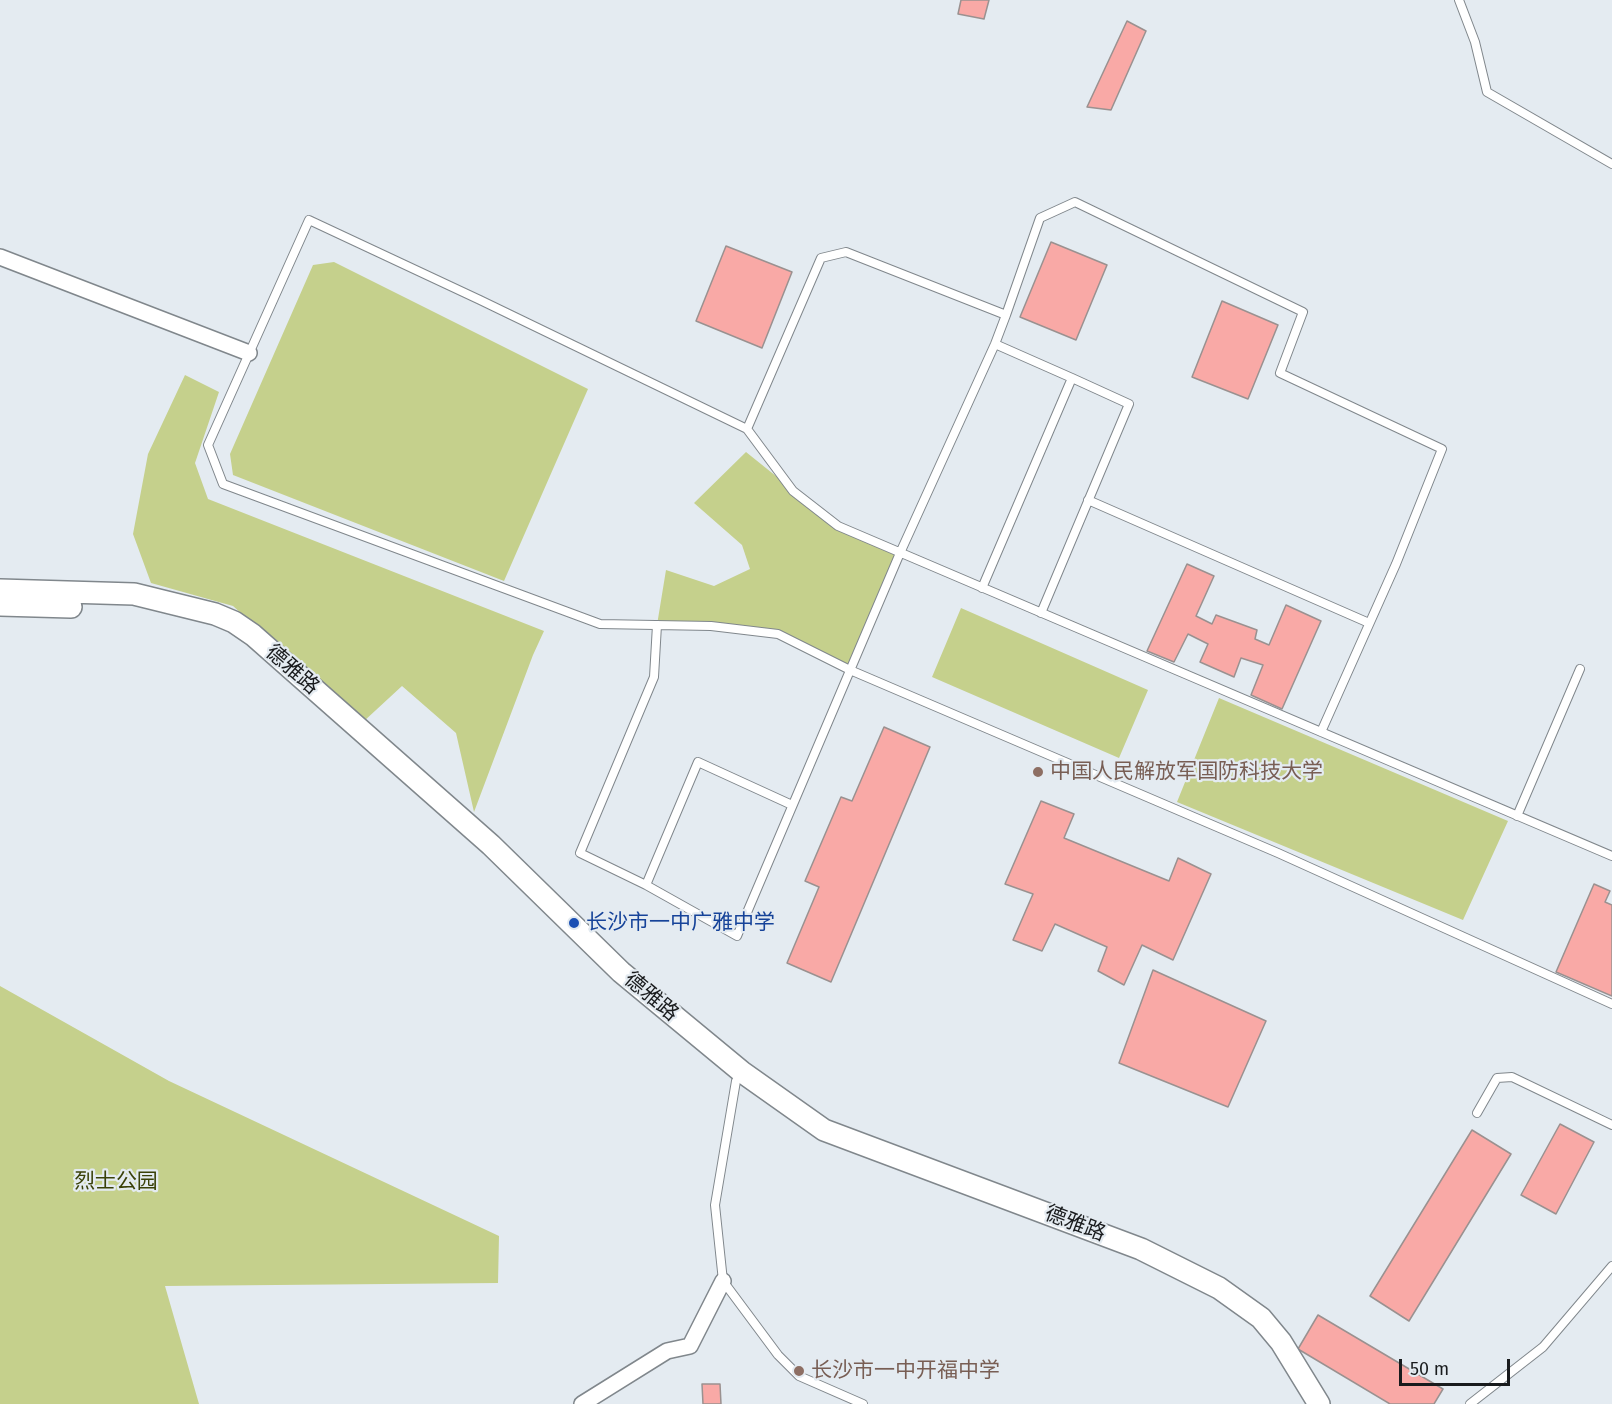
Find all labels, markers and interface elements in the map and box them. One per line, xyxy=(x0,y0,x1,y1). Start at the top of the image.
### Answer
street label: 德雅路 xyxy=(260,640,324,700)
place label: 中国人民解放军国防科技大学 xyxy=(1050,759,1323,785)
marker: 中国人民解放军国防科技大学 xyxy=(1031,765,1045,779)
place label: 长沙市一中广雅中学 xyxy=(586,910,775,936)
marker: 长沙市一中广雅中学 xyxy=(567,916,581,930)
street label: 德雅路 xyxy=(619,967,683,1027)
park label: 烈士公园 xyxy=(74,1169,158,1195)
street label: 德雅路 xyxy=(1041,1201,1109,1247)
scale bar xyxy=(1402,1347,1513,1385)
place label: 长沙市一中开福中学 xyxy=(811,1358,1000,1384)
text: 50 m xyxy=(1410,1358,1449,1380)
marker: 长沙市一中开福中学 xyxy=(792,1364,806,1378)

